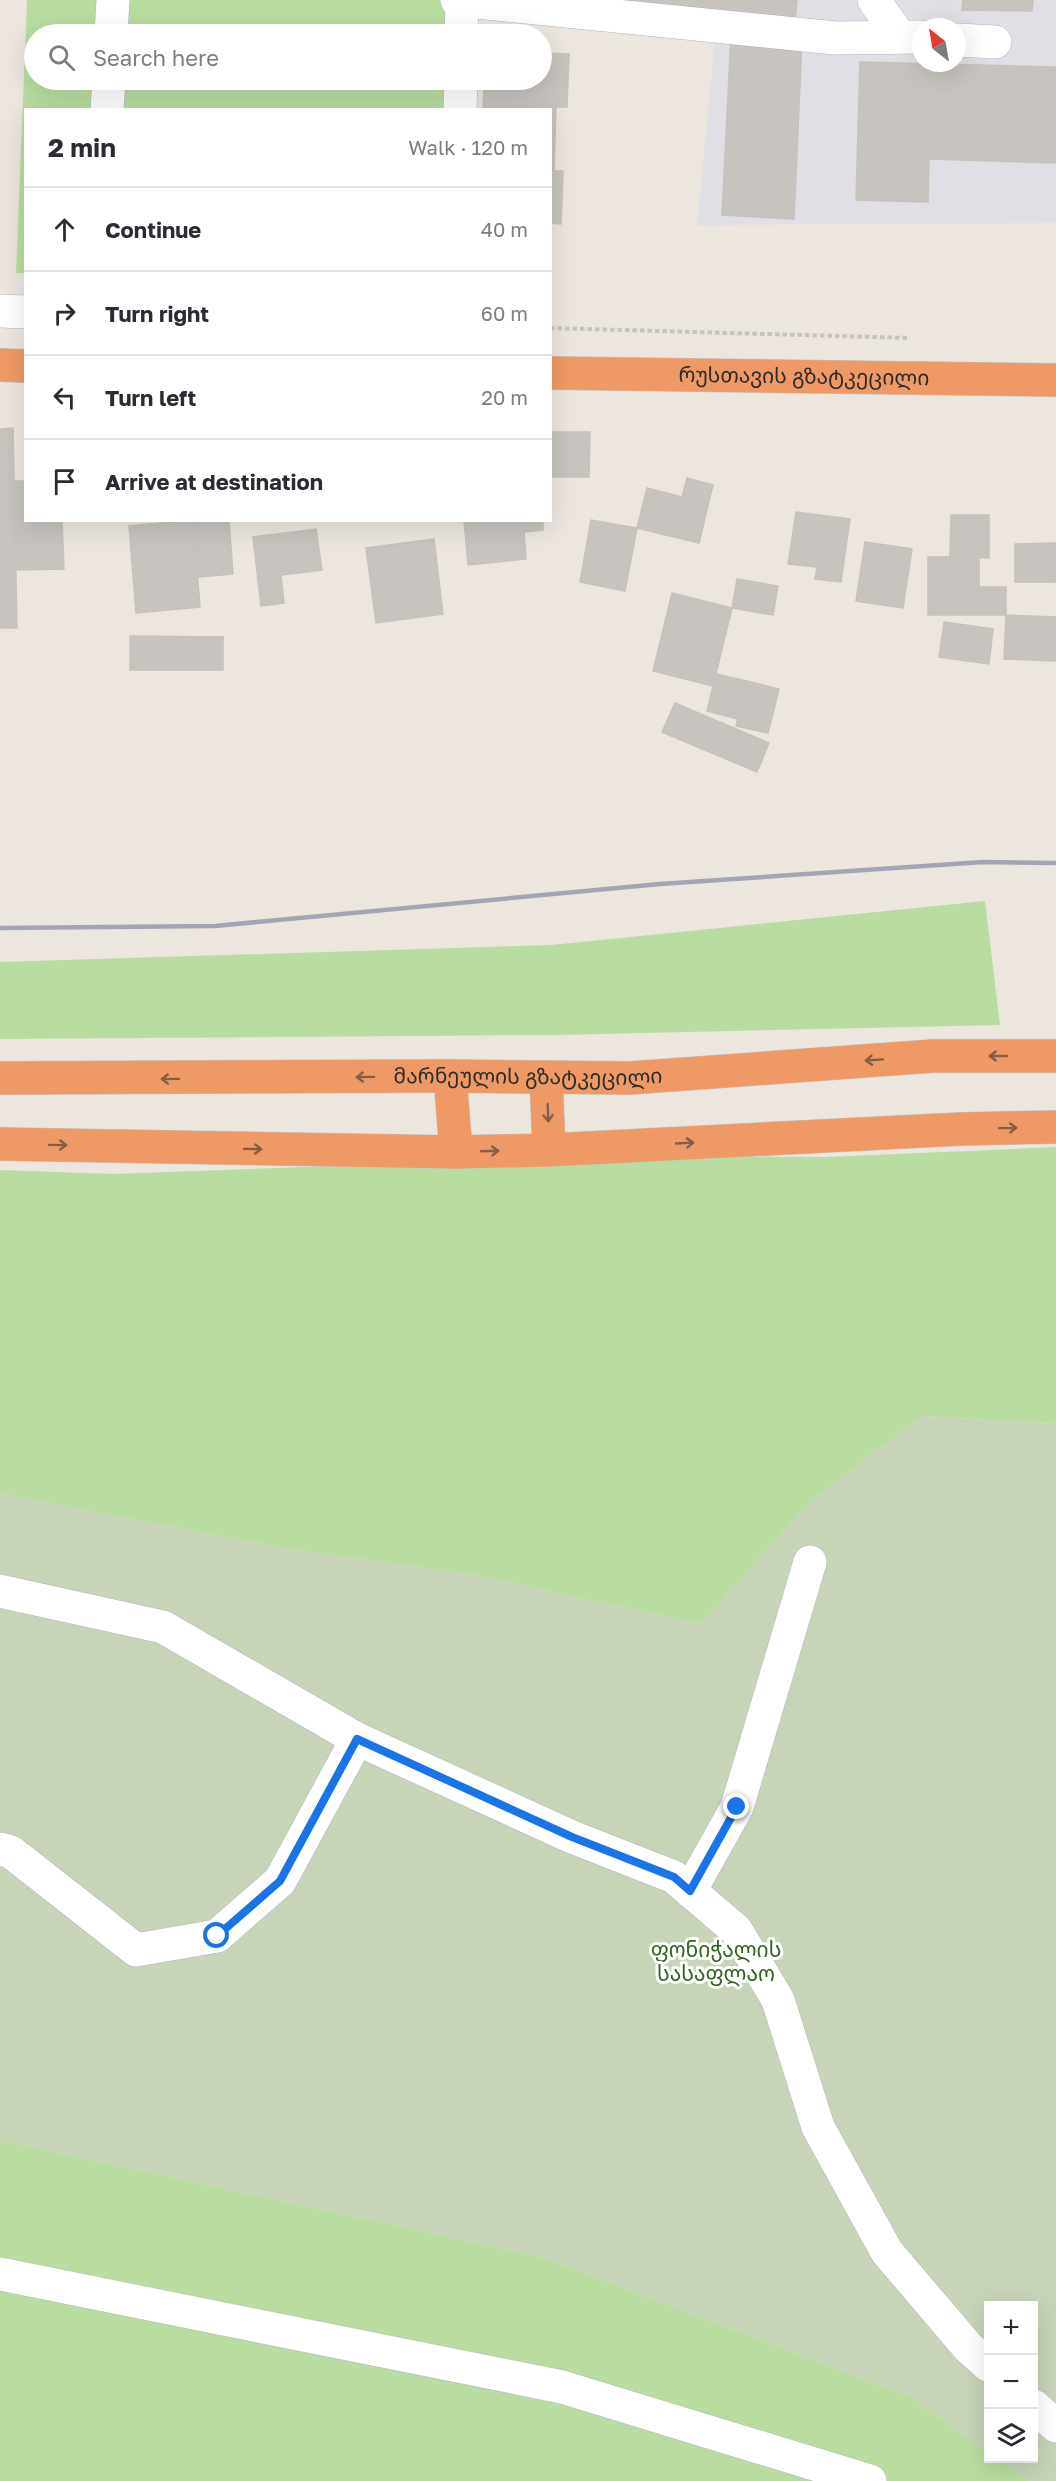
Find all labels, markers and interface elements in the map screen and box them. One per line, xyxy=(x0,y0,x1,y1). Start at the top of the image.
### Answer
north arrow xyxy=(912,18,966,72)
search box xyxy=(24,24,552,90)
icon: search xyxy=(45,41,78,74)
text: Search here xyxy=(93,44,219,71)
text: 2 min xyxy=(48,132,116,163)
text: Walk · 120 m xyxy=(408,135,528,159)
icon: ahead xyxy=(48,213,81,246)
text: Continue xyxy=(105,216,201,243)
text: 40 m xyxy=(481,217,528,241)
icon: right xyxy=(48,297,81,330)
text: Turn right xyxy=(105,300,209,327)
text: 60 m xyxy=(481,301,528,325)
street label: რუსთავის გზატკეცილი xyxy=(678,361,930,391)
icon: left xyxy=(48,381,81,414)
text: Turn left xyxy=(105,384,196,411)
text: 20 m xyxy=(481,385,528,409)
icon: arrive xyxy=(48,465,81,498)
text: Arrive at destination xyxy=(105,468,323,495)
one-way arrow xyxy=(988,1050,1008,1062)
one-way arrow xyxy=(865,1055,885,1066)
street label: მარნეულის გზატკეცილი xyxy=(394,1062,663,1091)
one-way arrow xyxy=(356,1071,376,1082)
one-way arrow xyxy=(161,1073,181,1084)
one-way arrow xyxy=(542,1103,553,1123)
one-way arrow xyxy=(998,1122,1018,1133)
one-way arrow xyxy=(675,1137,695,1148)
one-way arrow xyxy=(48,1139,68,1151)
one-way arrow xyxy=(243,1143,263,1154)
one-way arrow xyxy=(480,1146,500,1157)
route end xyxy=(723,1793,749,1819)
route start xyxy=(203,1922,229,1948)
park label: ფონიჭალის სასაფლაო xyxy=(651,1936,781,1987)
map controls xyxy=(984,2301,1038,2463)
button: + xyxy=(984,2301,1038,2355)
button: − xyxy=(984,2355,1038,2409)
button: layers xyxy=(984,2409,1038,2463)

